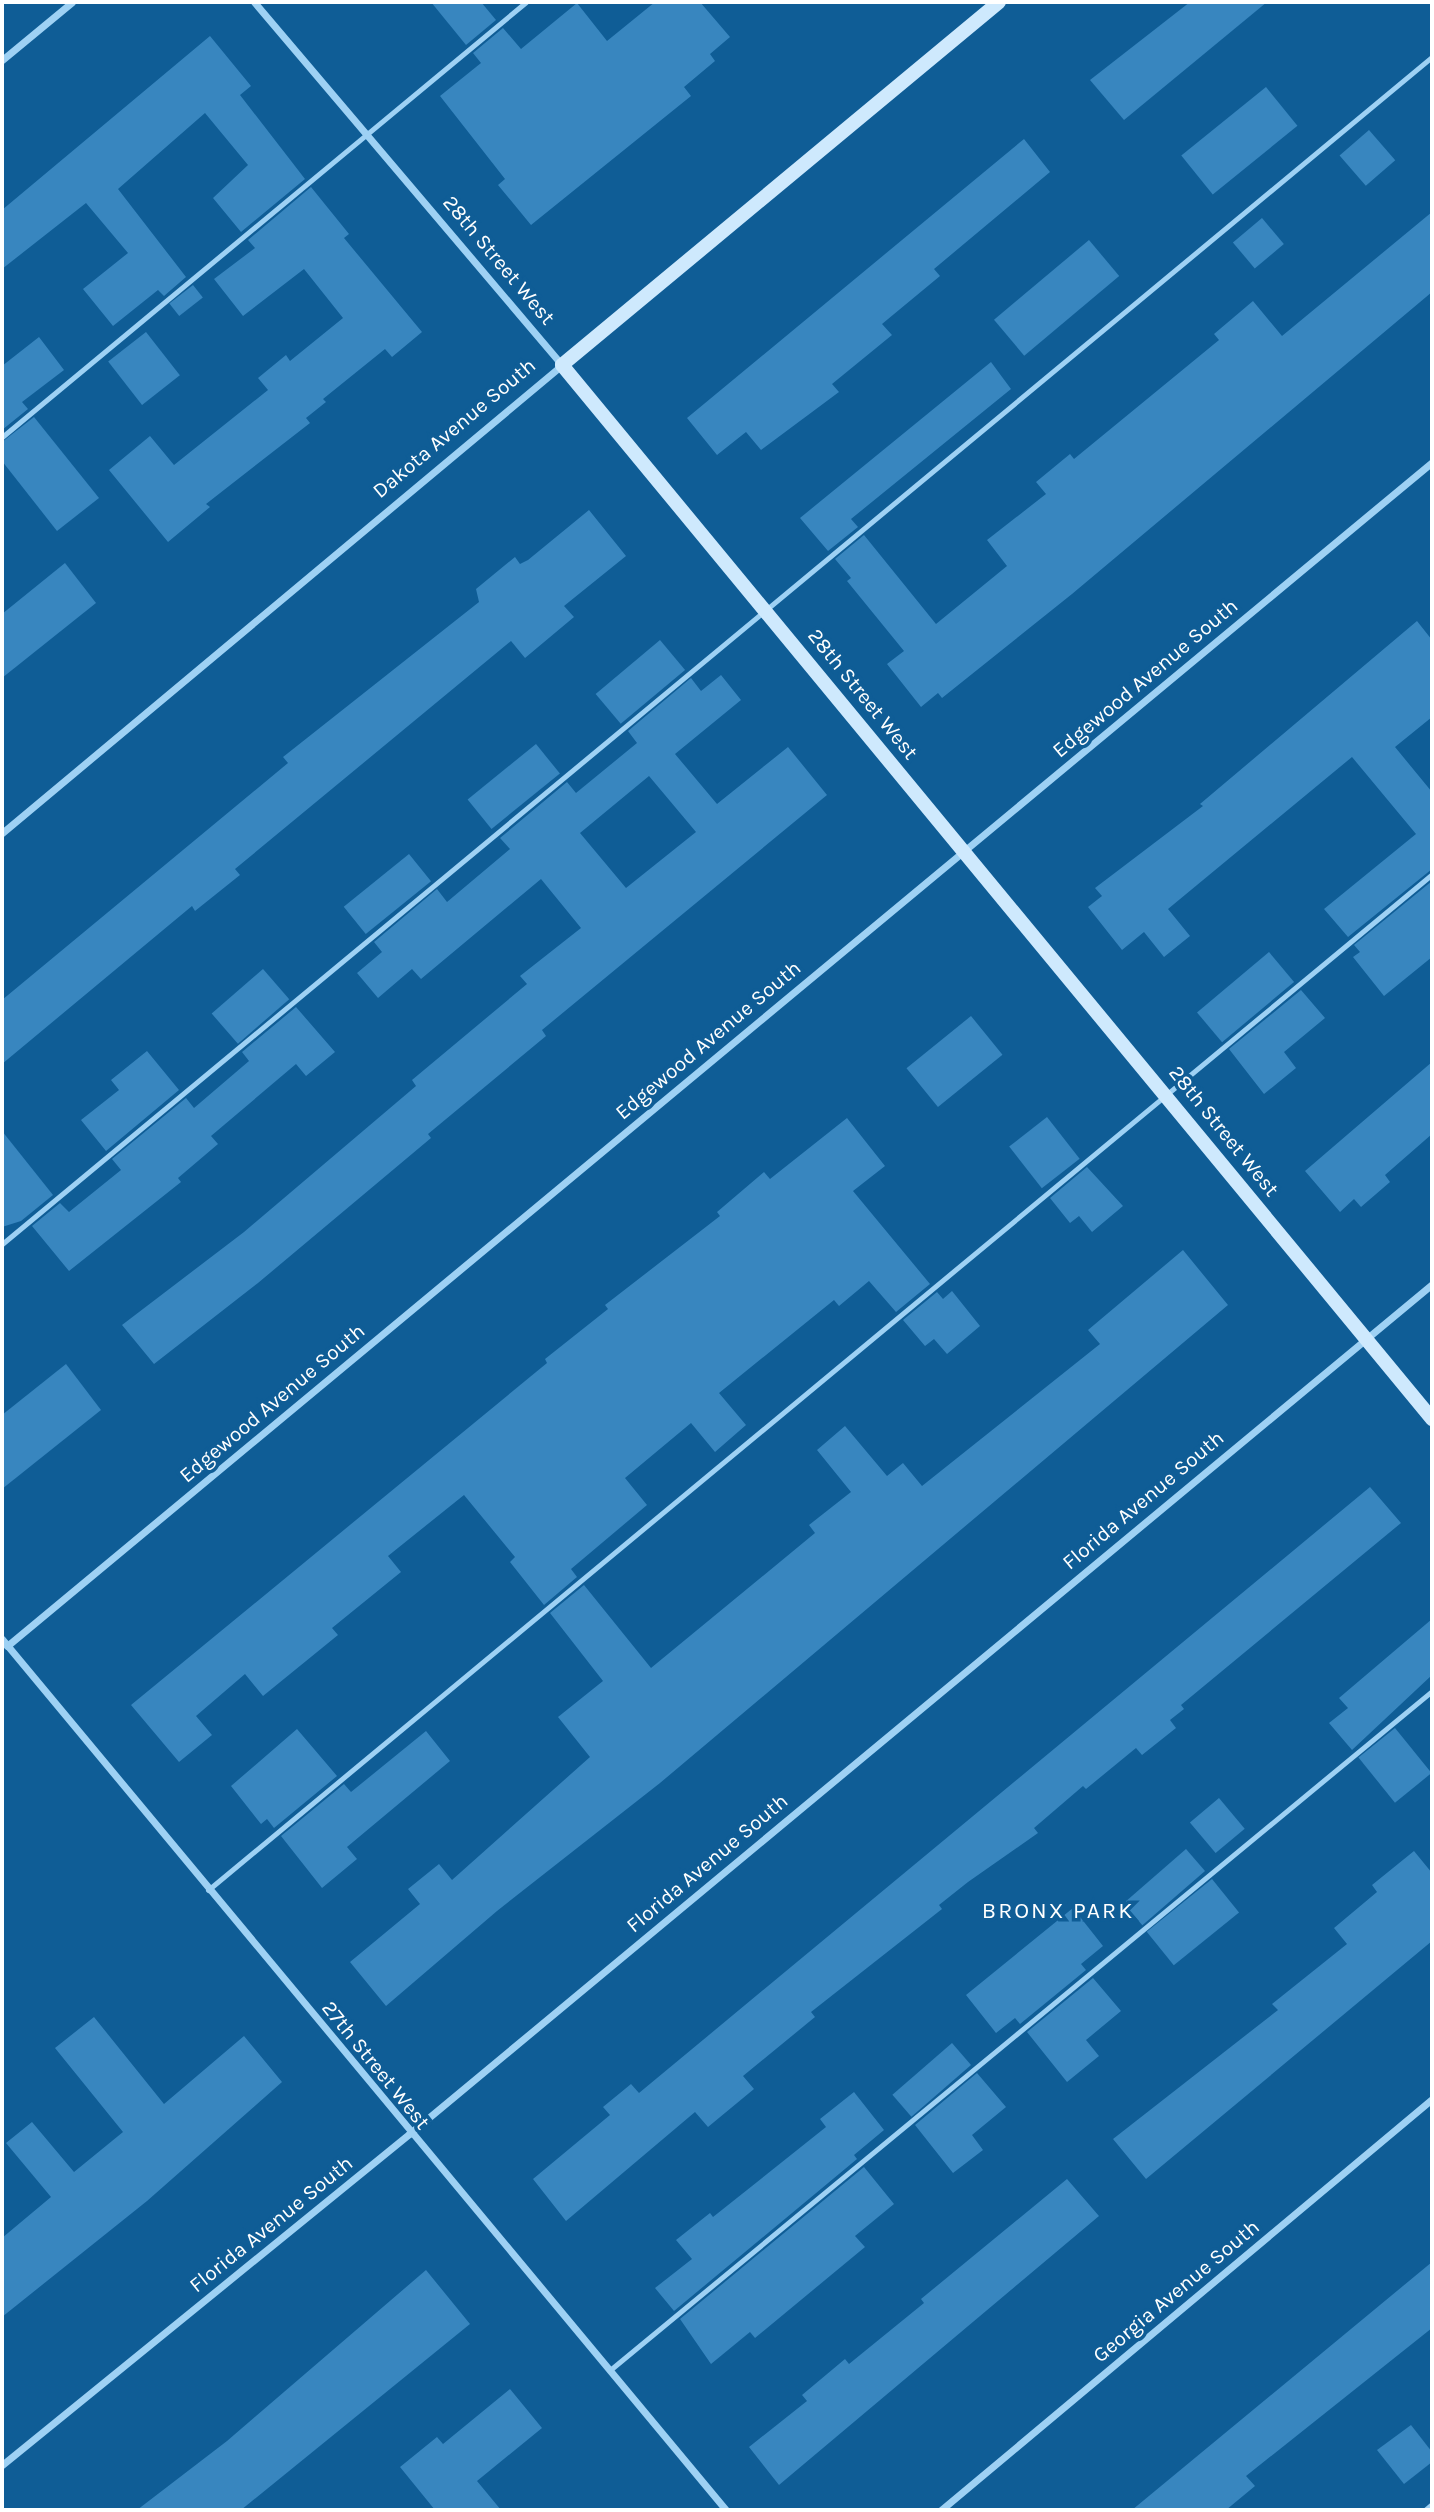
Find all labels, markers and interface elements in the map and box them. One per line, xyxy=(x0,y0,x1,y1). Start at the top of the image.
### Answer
street label: 28th Street West xyxy=(438,190,560,330)
street label: Dakota Avenue South xyxy=(367,353,541,503)
street label: Edgewood Avenue South xyxy=(1047,593,1243,763)
street label: 28th Street West xyxy=(803,623,923,765)
street label: Edgewood Avenue South xyxy=(610,955,806,1125)
street label: 28th Street West xyxy=(1164,1060,1284,1202)
street label: Edgewood Avenue South xyxy=(174,1318,370,1488)
street label: Florida Avenue South xyxy=(1057,1425,1229,1575)
street label: Florida Avenue South xyxy=(621,1788,793,1938)
district label: BRONX PARK xyxy=(983,1897,1133,1925)
street label: 27th Street West xyxy=(316,1996,436,2134)
street label: Florida Avenue South xyxy=(184,2150,358,2298)
street label: Georgia Avenue South xyxy=(1088,2214,1264,2368)

